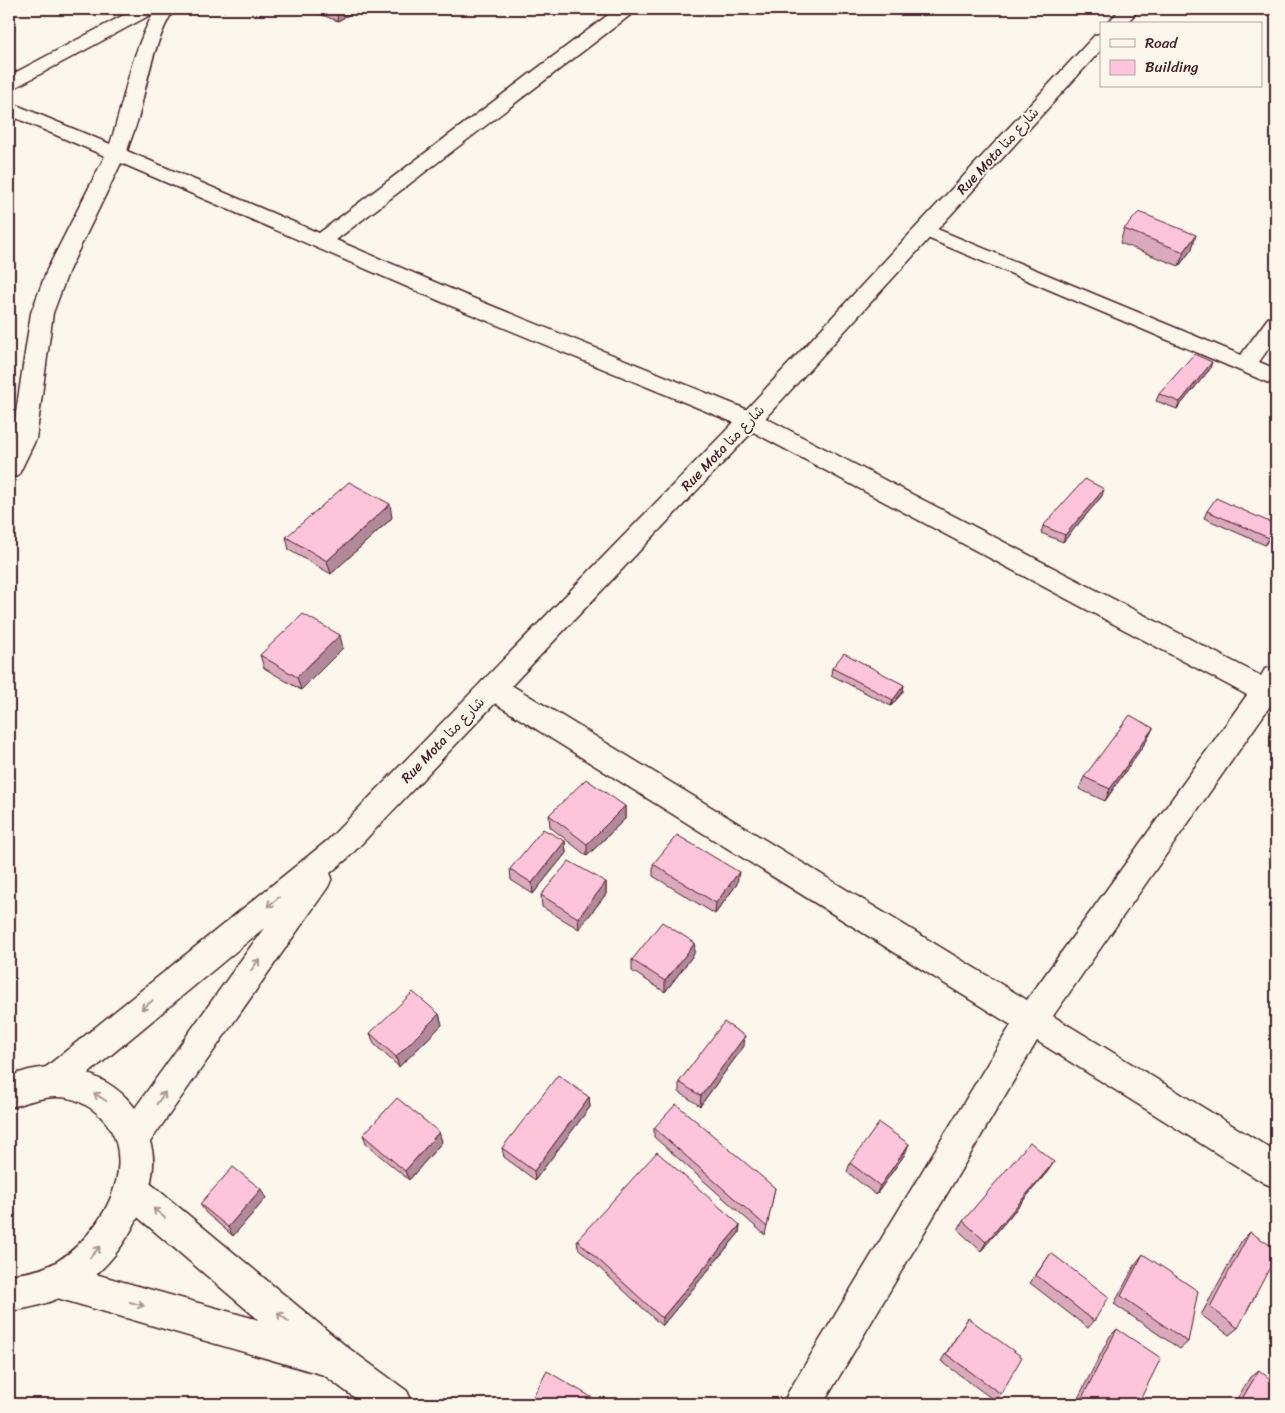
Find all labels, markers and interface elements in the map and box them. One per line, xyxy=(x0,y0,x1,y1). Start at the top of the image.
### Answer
legend xyxy=(1100,22,1262,88)
text: Road xyxy=(1145,30,1178,56)
text: Building xyxy=(1145,54,1199,80)
street label: Rue Mota شارع متا xyxy=(950,101,1046,201)
street label: Rue Mota شارع متا xyxy=(675,399,771,497)
street label: Rue Mota شارع متا xyxy=(395,691,491,789)
one-way arrow xyxy=(266,897,279,908)
one-way arrow xyxy=(250,958,260,972)
one-way arrow xyxy=(141,1000,154,1011)
one-way arrow xyxy=(94,1091,108,1101)
one-way arrow xyxy=(156,1091,166,1105)
one-way arrow xyxy=(152,1207,165,1218)
one-way arrow xyxy=(89,1245,101,1258)
one-way arrow xyxy=(128,1299,144,1309)
one-way arrow xyxy=(277,1312,290,1323)

